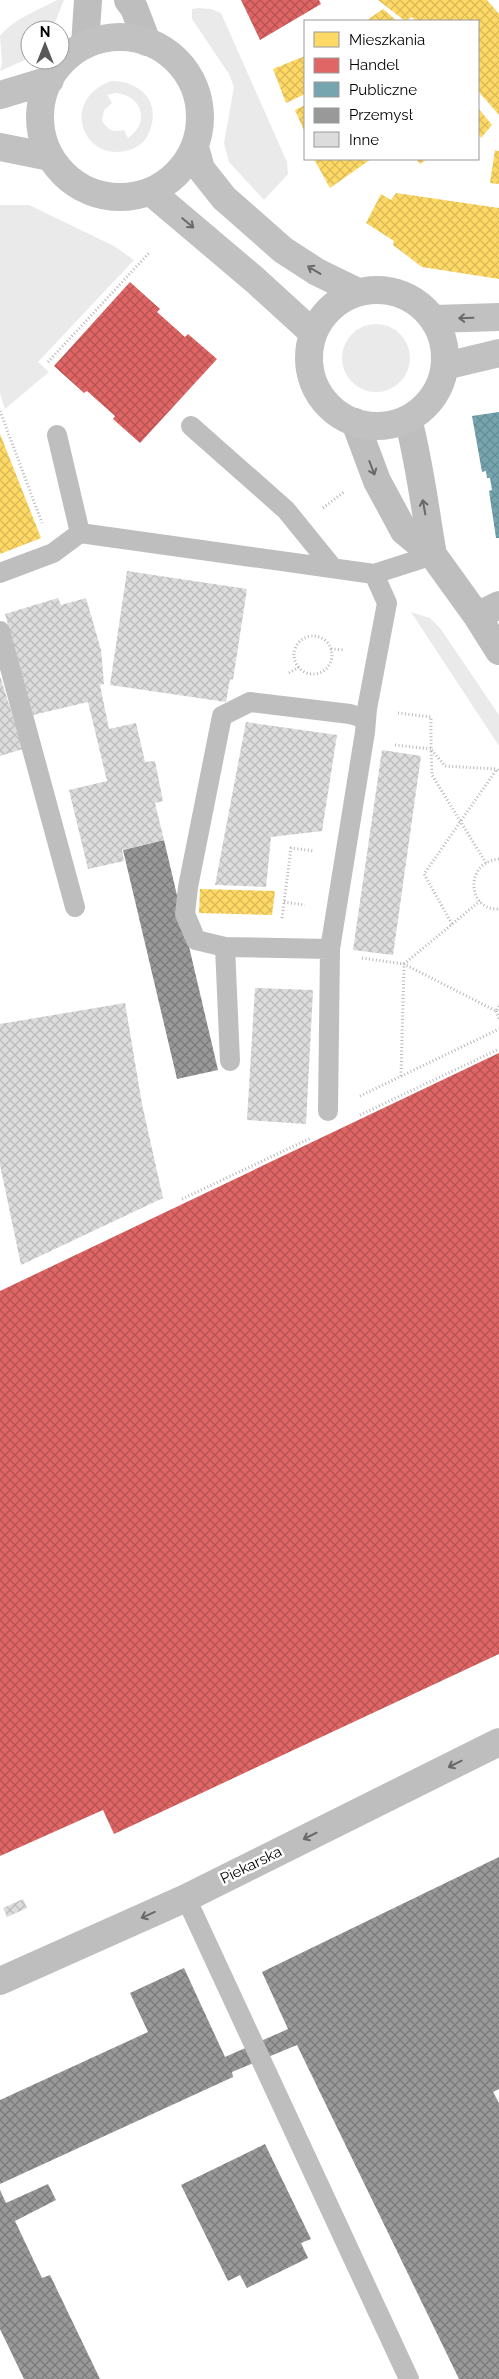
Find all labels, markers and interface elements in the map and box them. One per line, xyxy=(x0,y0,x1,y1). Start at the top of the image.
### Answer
north arrow xyxy=(20,20,70,70)
legend xyxy=(304,20,479,160)
text: N xyxy=(40,24,50,40)
text: Mieszkania xyxy=(349,31,425,49)
text: Handel xyxy=(349,56,400,74)
text: Publiczne xyxy=(349,81,417,99)
text: Przemysł xyxy=(349,106,413,124)
text: Inne xyxy=(349,131,379,149)
one-way arrow xyxy=(181,217,194,228)
one-way arrow xyxy=(308,265,322,275)
one-way arrow xyxy=(459,313,475,323)
one-way arrow xyxy=(368,460,377,475)
one-way arrow xyxy=(419,500,429,516)
one-way arrow xyxy=(448,1759,463,1769)
one-way arrow xyxy=(303,1832,318,1841)
street label: Piekarska xyxy=(217,1842,285,1888)
one-way arrow xyxy=(141,1911,156,1920)

